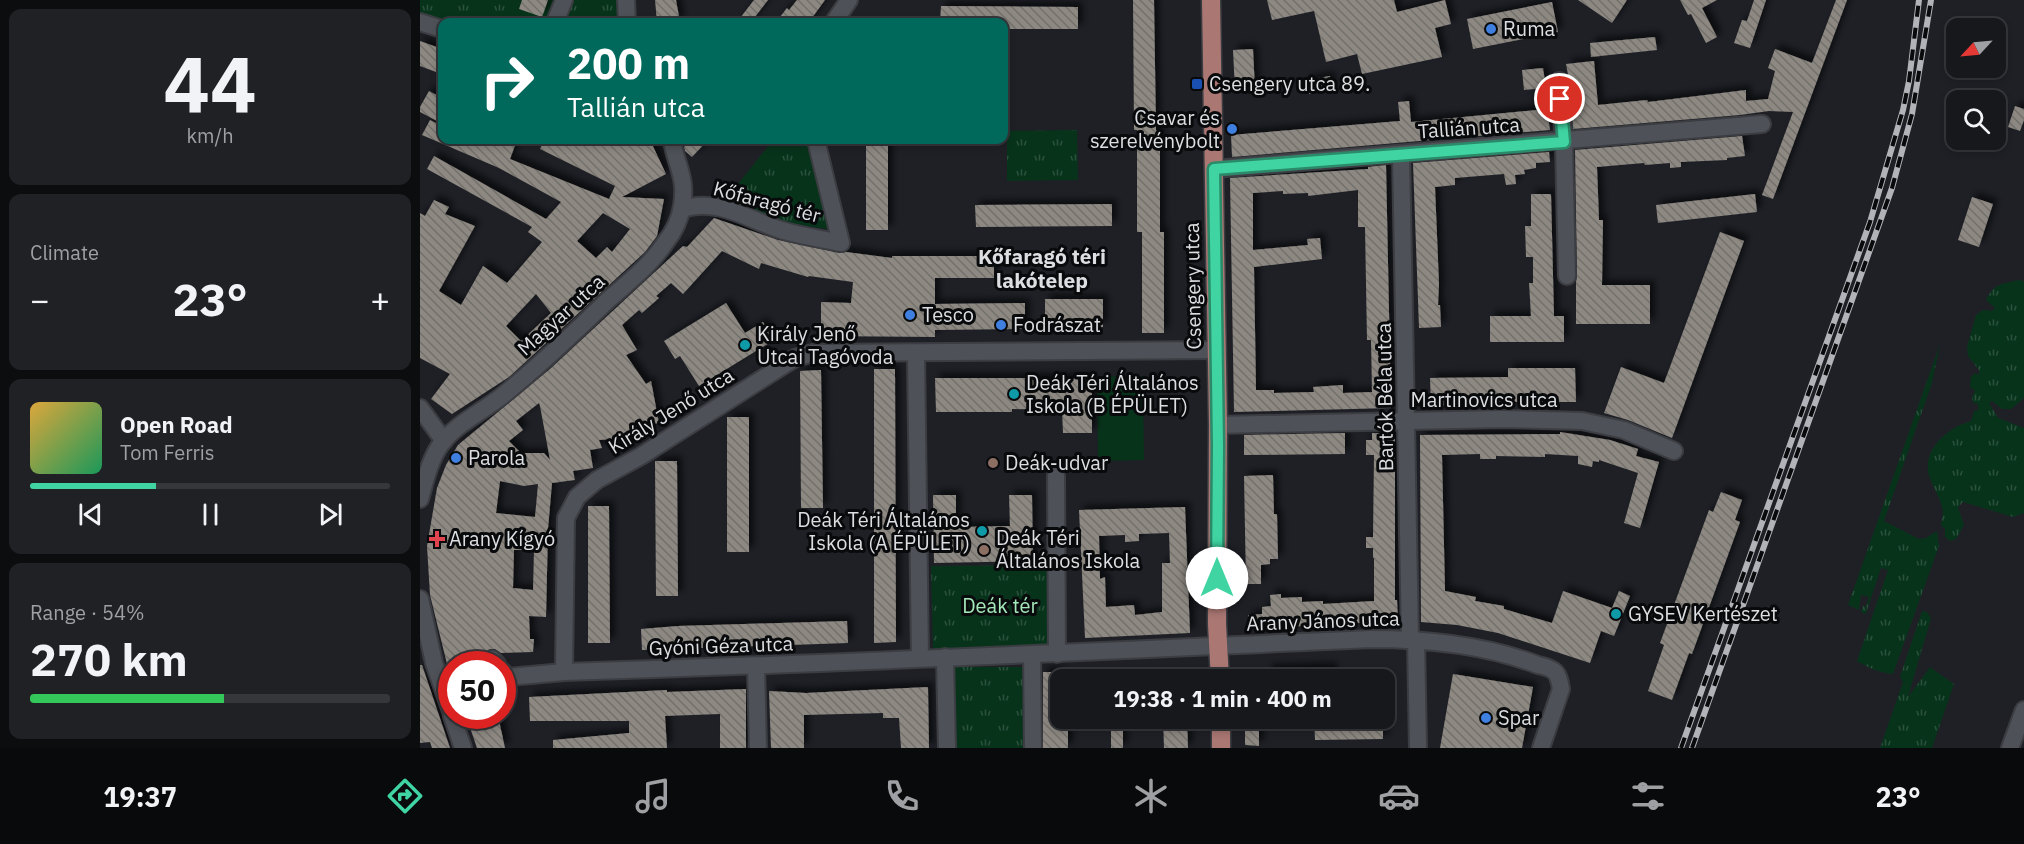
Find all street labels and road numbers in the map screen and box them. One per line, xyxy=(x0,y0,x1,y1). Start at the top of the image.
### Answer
street label: Tallián utca xyxy=(1417,110,1521,145)
street label: Kőfaragó tér xyxy=(711,174,824,229)
street label: Csengery utca xyxy=(1178,222,1207,350)
street label: Magyar utca xyxy=(511,268,610,361)
street label: Bartók Béla utca xyxy=(1370,322,1399,471)
street label: Király Jenő utca xyxy=(603,361,739,460)
street label: Martinovics utca xyxy=(1410,386,1558,413)
street label: Arany János utca xyxy=(1246,604,1401,637)
street label: Gyóni Géza utca xyxy=(648,629,794,662)

